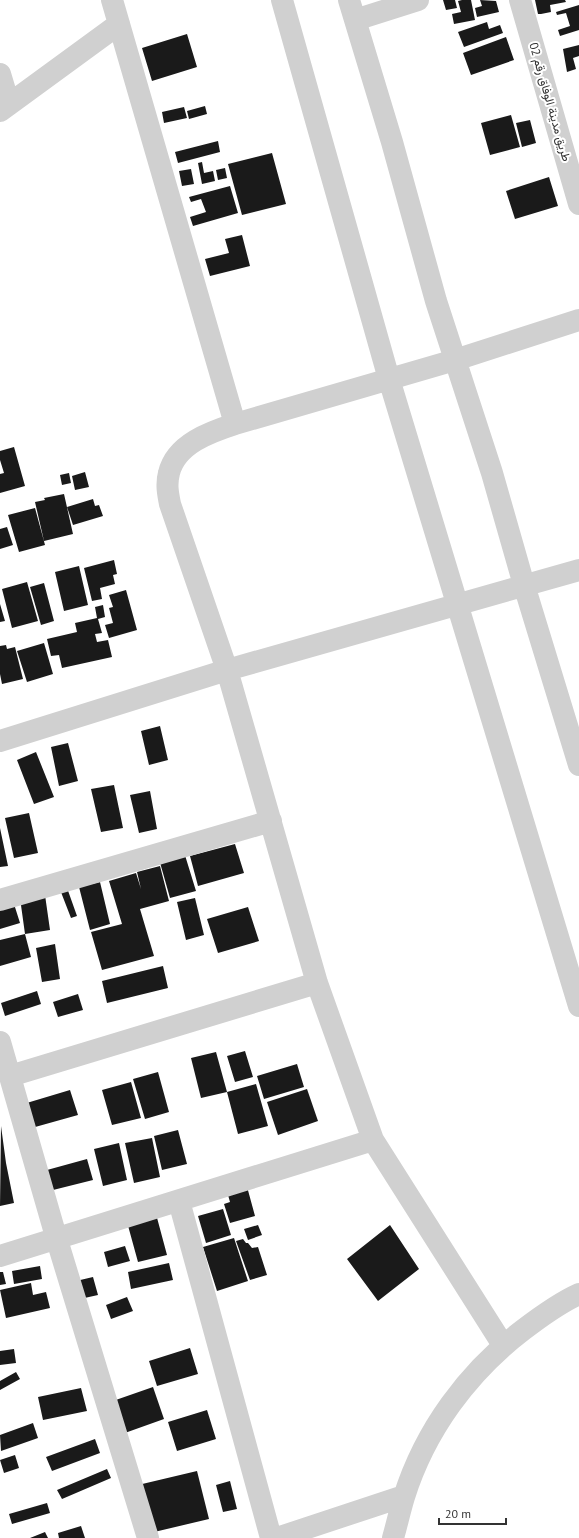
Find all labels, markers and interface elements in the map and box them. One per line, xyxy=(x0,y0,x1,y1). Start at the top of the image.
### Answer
street label: طريق مدينة الوفاق رقم 02 xyxy=(525,41,575,164)
scale bar xyxy=(439,1500,506,1526)
text: 20 m xyxy=(445,1506,471,1521)

